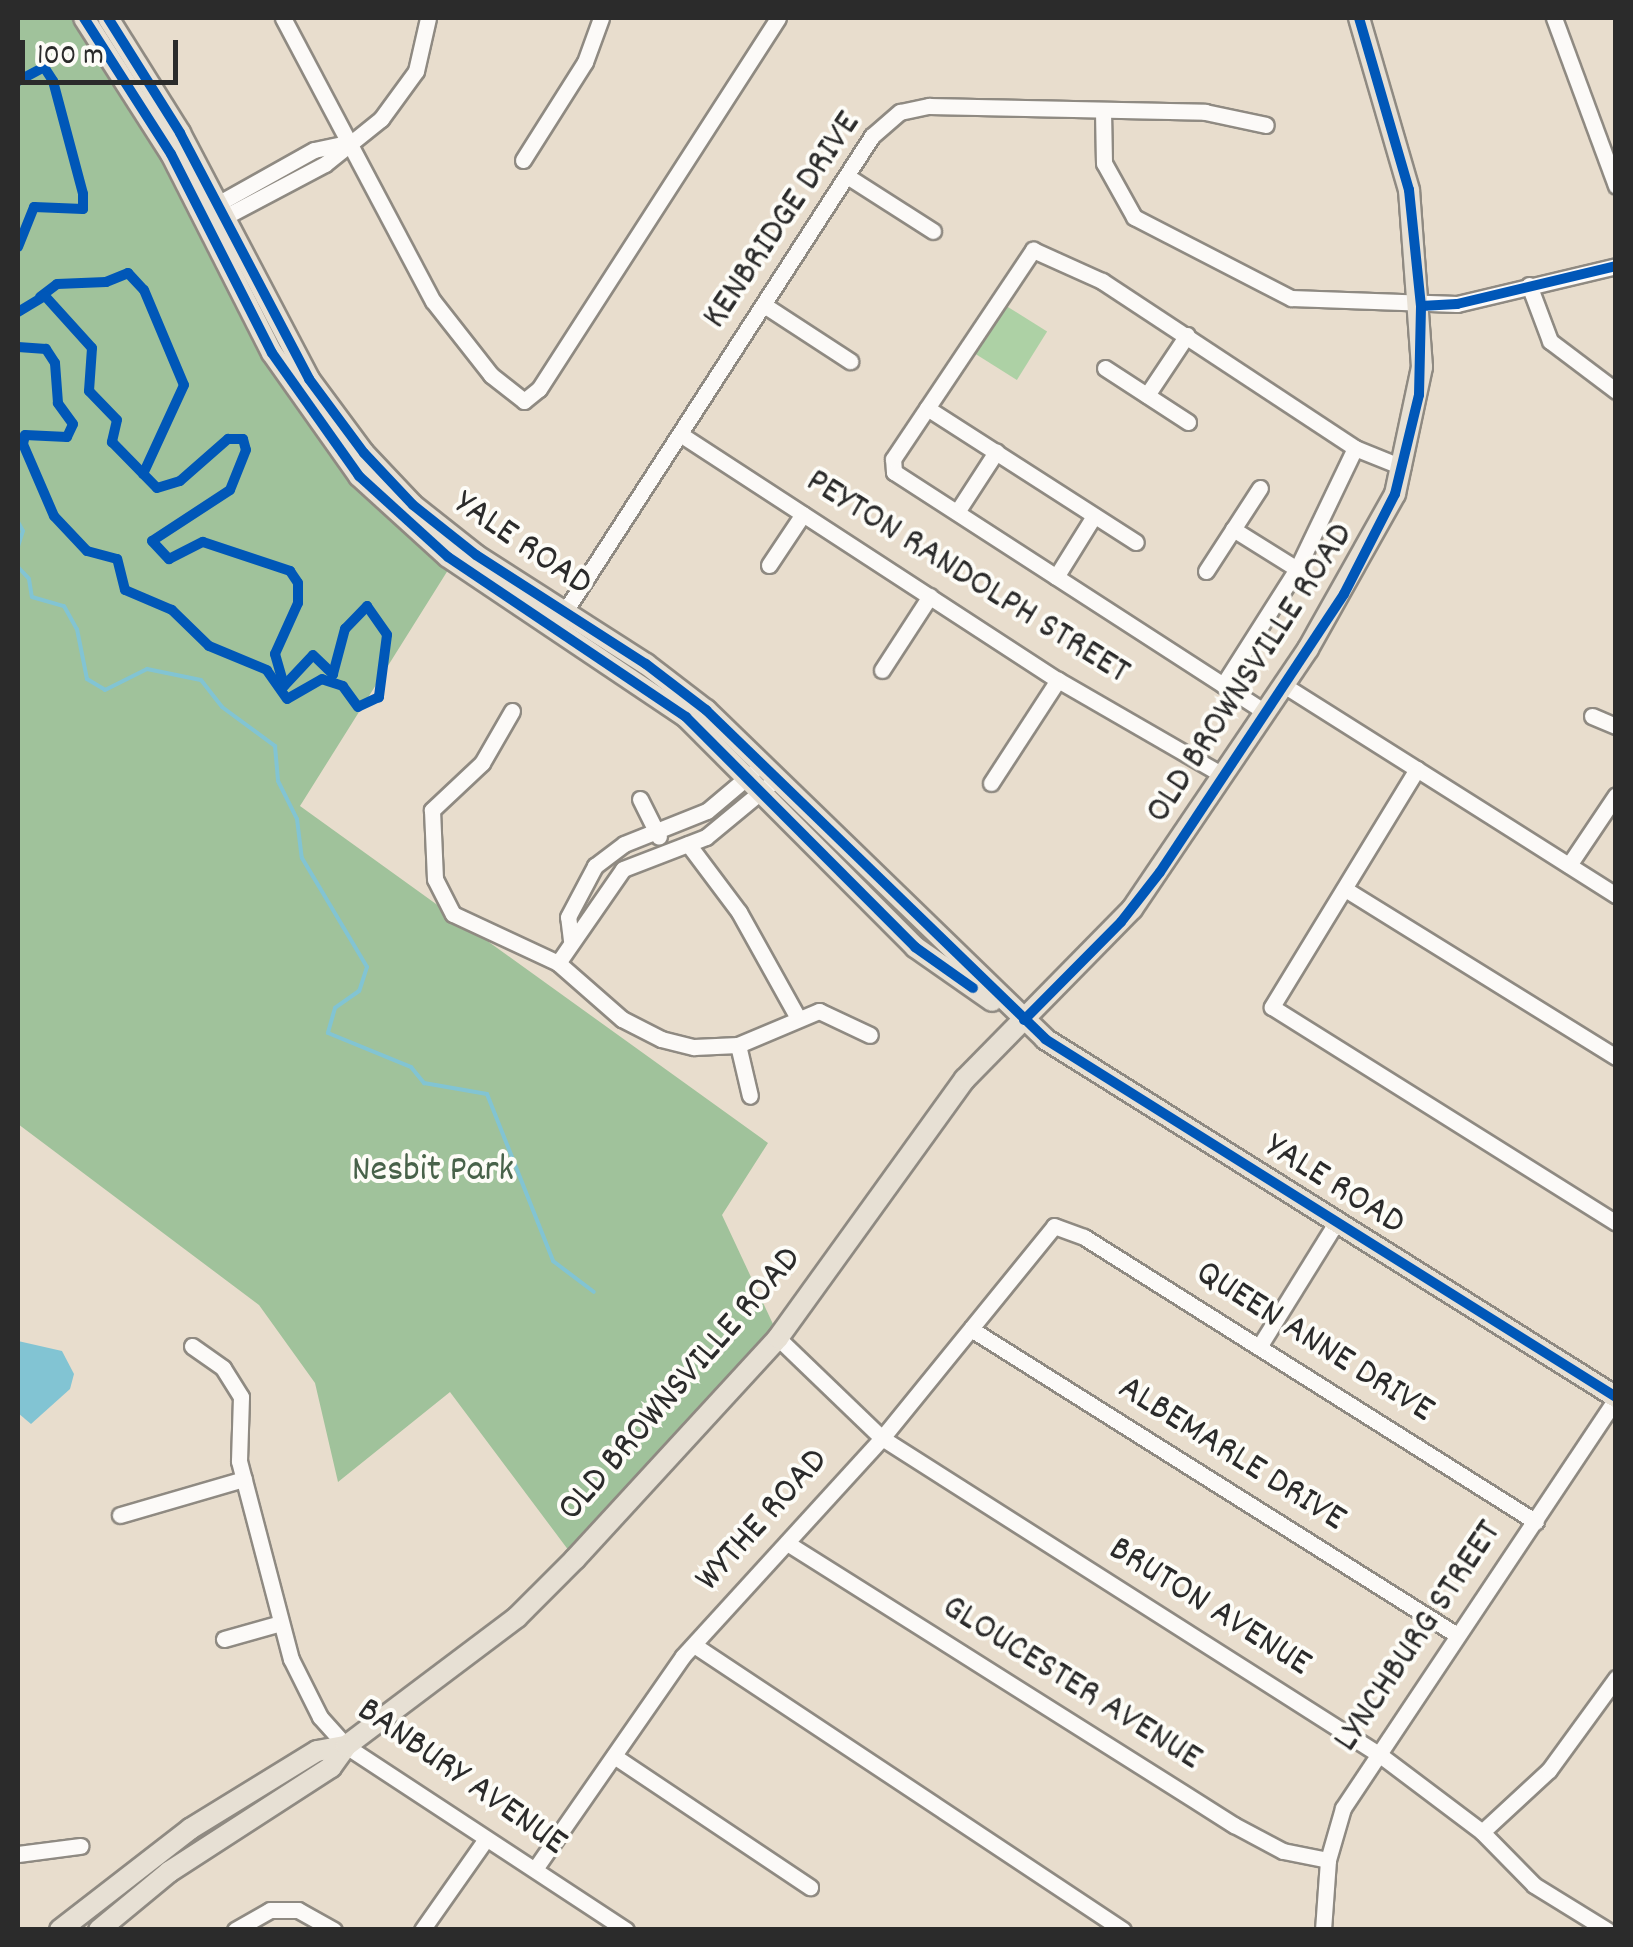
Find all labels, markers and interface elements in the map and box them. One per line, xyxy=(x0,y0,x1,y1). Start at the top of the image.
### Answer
scale bar xyxy=(25,20,182,82)
text: 100 m xyxy=(37,36,104,79)
street label: KENBRIDGE DRIVE xyxy=(694,104,872,338)
street label: PEYTON RANDOLPH STREET xyxy=(797,460,1137,696)
street label: YALE ROAD xyxy=(444,482,600,608)
street label: OLD BROWNSVILLE ROAD xyxy=(1137,515,1365,833)
street label: YALE ROAD xyxy=(1255,1125,1413,1247)
park label: Nesbit Park xyxy=(352,1149,514,1195)
street label: OLD BROWNSVILLE ROAD xyxy=(549,1238,813,1532)
street label: QUEEN ANNE DRIVE xyxy=(1187,1252,1441,1434)
street label: ALBEMARLE DRIVE xyxy=(1109,1367,1353,1543)
street label: WYTHE ROAD xyxy=(687,1440,839,1602)
street label: LYNCHBURG STREET xyxy=(1325,1513,1513,1761)
street label: BRUTON AVENUE xyxy=(1099,1528,1319,1688)
street label: GLOUCESTER AVENUE xyxy=(933,1586,1209,1782)
street label: BANBURY AVENUE xyxy=(347,1689,575,1867)

